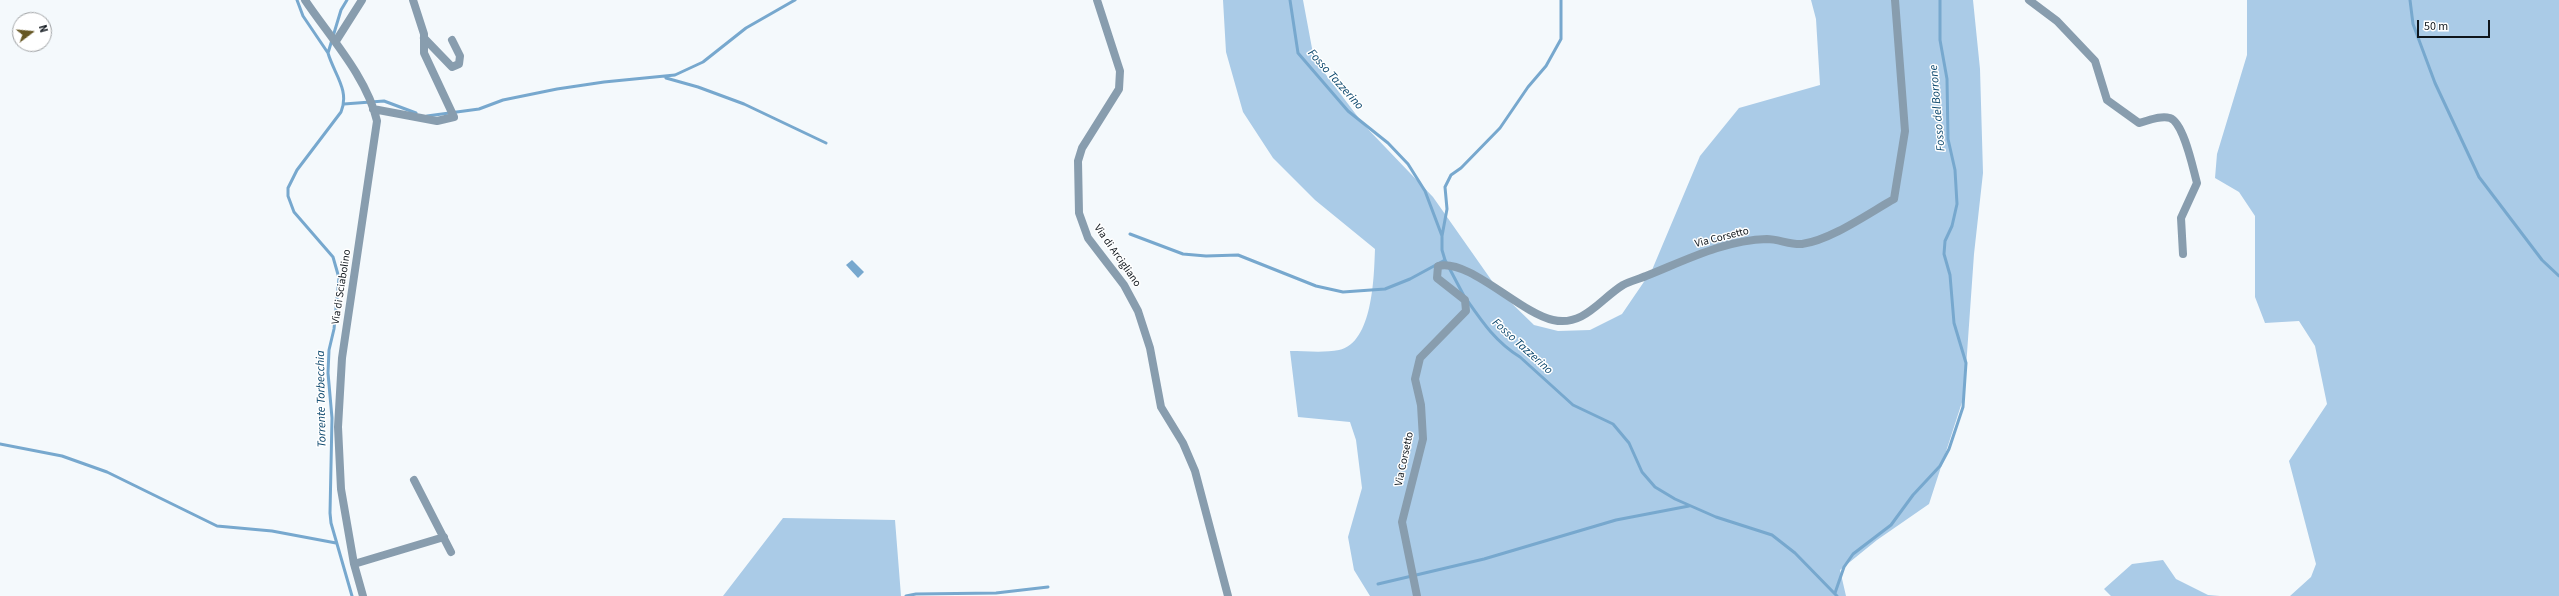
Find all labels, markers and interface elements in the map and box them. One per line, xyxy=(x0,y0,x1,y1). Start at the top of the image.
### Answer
north arrow xyxy=(12,12,52,52)
scale bar xyxy=(2419,12,2492,38)
text: 50 m xyxy=(2424,18,2448,35)
text: N xyxy=(35,23,51,34)
water label: Fosso Tazzerino xyxy=(1304,47,1366,113)
water label: Fosso del Borrone xyxy=(1927,64,1949,152)
street label: Via di Arcigliano xyxy=(1091,222,1143,290)
street label: Via Corsetto xyxy=(1694,225,1750,251)
street label: Via di Sciabolino xyxy=(330,249,354,325)
water label: Fosso Tazzerino xyxy=(1489,316,1555,378)
water label: Torrente Torbecchia xyxy=(314,350,330,448)
street label: Via Corsetto xyxy=(1393,431,1417,487)

